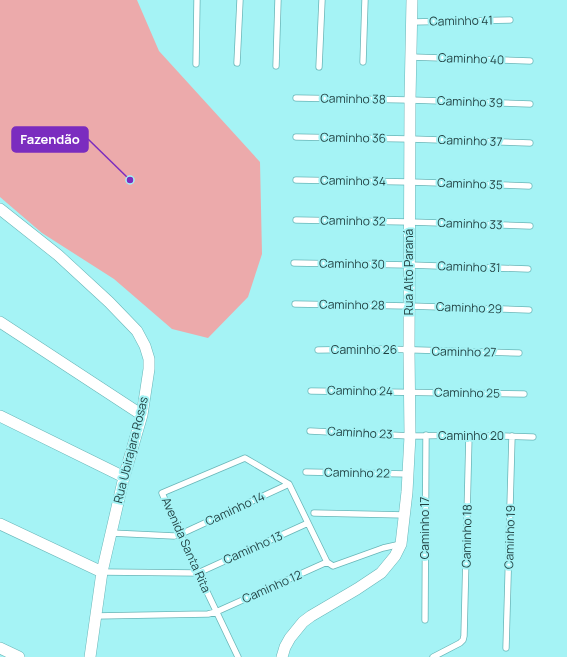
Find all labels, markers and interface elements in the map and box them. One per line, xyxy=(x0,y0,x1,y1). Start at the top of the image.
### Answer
street label: Caminho 41 xyxy=(429,11,493,30)
street label: Caminho 40 xyxy=(438,49,504,68)
street label: Caminho 38 xyxy=(320,89,386,108)
street label: Caminho 39 xyxy=(437,92,503,111)
callout: Fazendão xyxy=(12,127,88,152)
street label: Caminho 36 xyxy=(320,128,386,147)
text: Fazendão xyxy=(20,130,80,148)
street label: Caminho 37 xyxy=(437,131,503,150)
street label: Caminho 34 xyxy=(320,171,386,190)
street label: Caminho 35 xyxy=(437,174,503,193)
street label: Caminho 32 xyxy=(320,211,386,230)
street label: Caminho 33 xyxy=(437,214,503,233)
street label: Rua Alto Paraná xyxy=(400,229,417,315)
street label: Caminho 30 xyxy=(319,254,385,273)
street label: Caminho 31 xyxy=(437,257,501,276)
street label: Caminho 28 xyxy=(319,295,385,314)
street label: Caminho 29 xyxy=(436,298,502,317)
street label: Caminho 26 xyxy=(331,341,397,358)
street label: Caminho 27 xyxy=(431,342,497,361)
street label: Caminho 24 xyxy=(327,381,393,400)
street label: Caminho 25 xyxy=(434,383,500,402)
street label: Rua Ubirajara Rosas xyxy=(109,395,152,505)
street label: Caminho 23 xyxy=(327,422,393,443)
street label: Caminho 20 xyxy=(438,427,504,444)
street label: Caminho 22 xyxy=(324,463,390,482)
street label: Caminho 14 xyxy=(202,487,267,530)
street label: Avenida Santa Rita xyxy=(158,494,215,595)
street label: Caminho 17 xyxy=(416,497,433,559)
street label: Caminho 18 xyxy=(457,504,476,568)
street label: Caminho 19 xyxy=(500,505,519,569)
street label: Caminho 13 xyxy=(220,527,285,568)
street label: Caminho 12 xyxy=(239,566,304,607)

